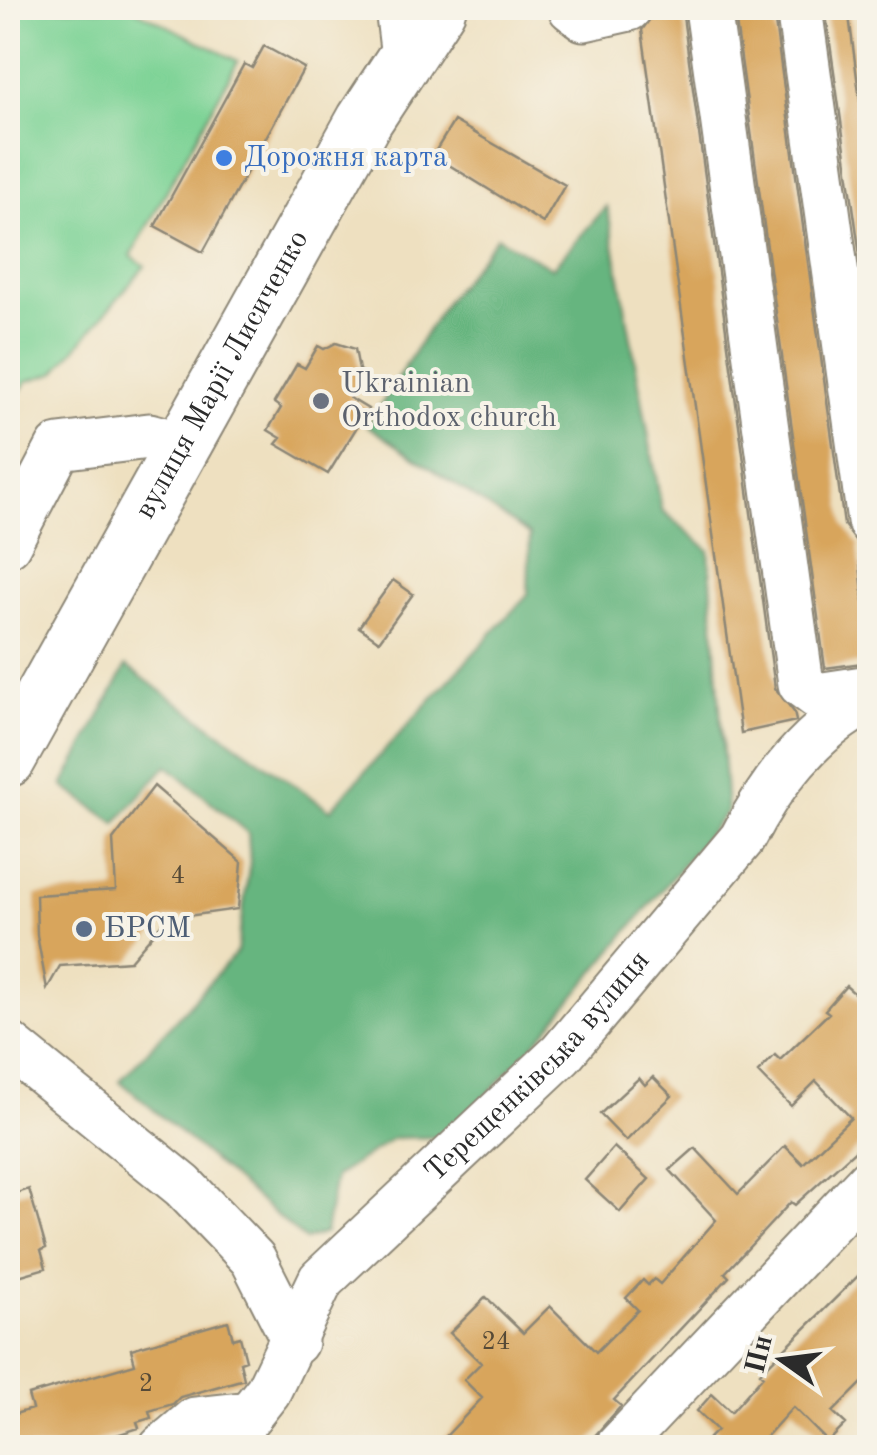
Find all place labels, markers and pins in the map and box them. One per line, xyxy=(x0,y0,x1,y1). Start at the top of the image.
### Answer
place label: Дорожня карта xyxy=(244,143,448,173)
marker: Дорожня карта xyxy=(213,147,235,169)
place label: Ukrainian Orthodox church xyxy=(341,369,557,433)
marker: Ukrainian Orthodox church xyxy=(310,390,332,412)
place label: БРСМ xyxy=(104,914,191,944)
marker: БРСМ xyxy=(73,918,95,940)

